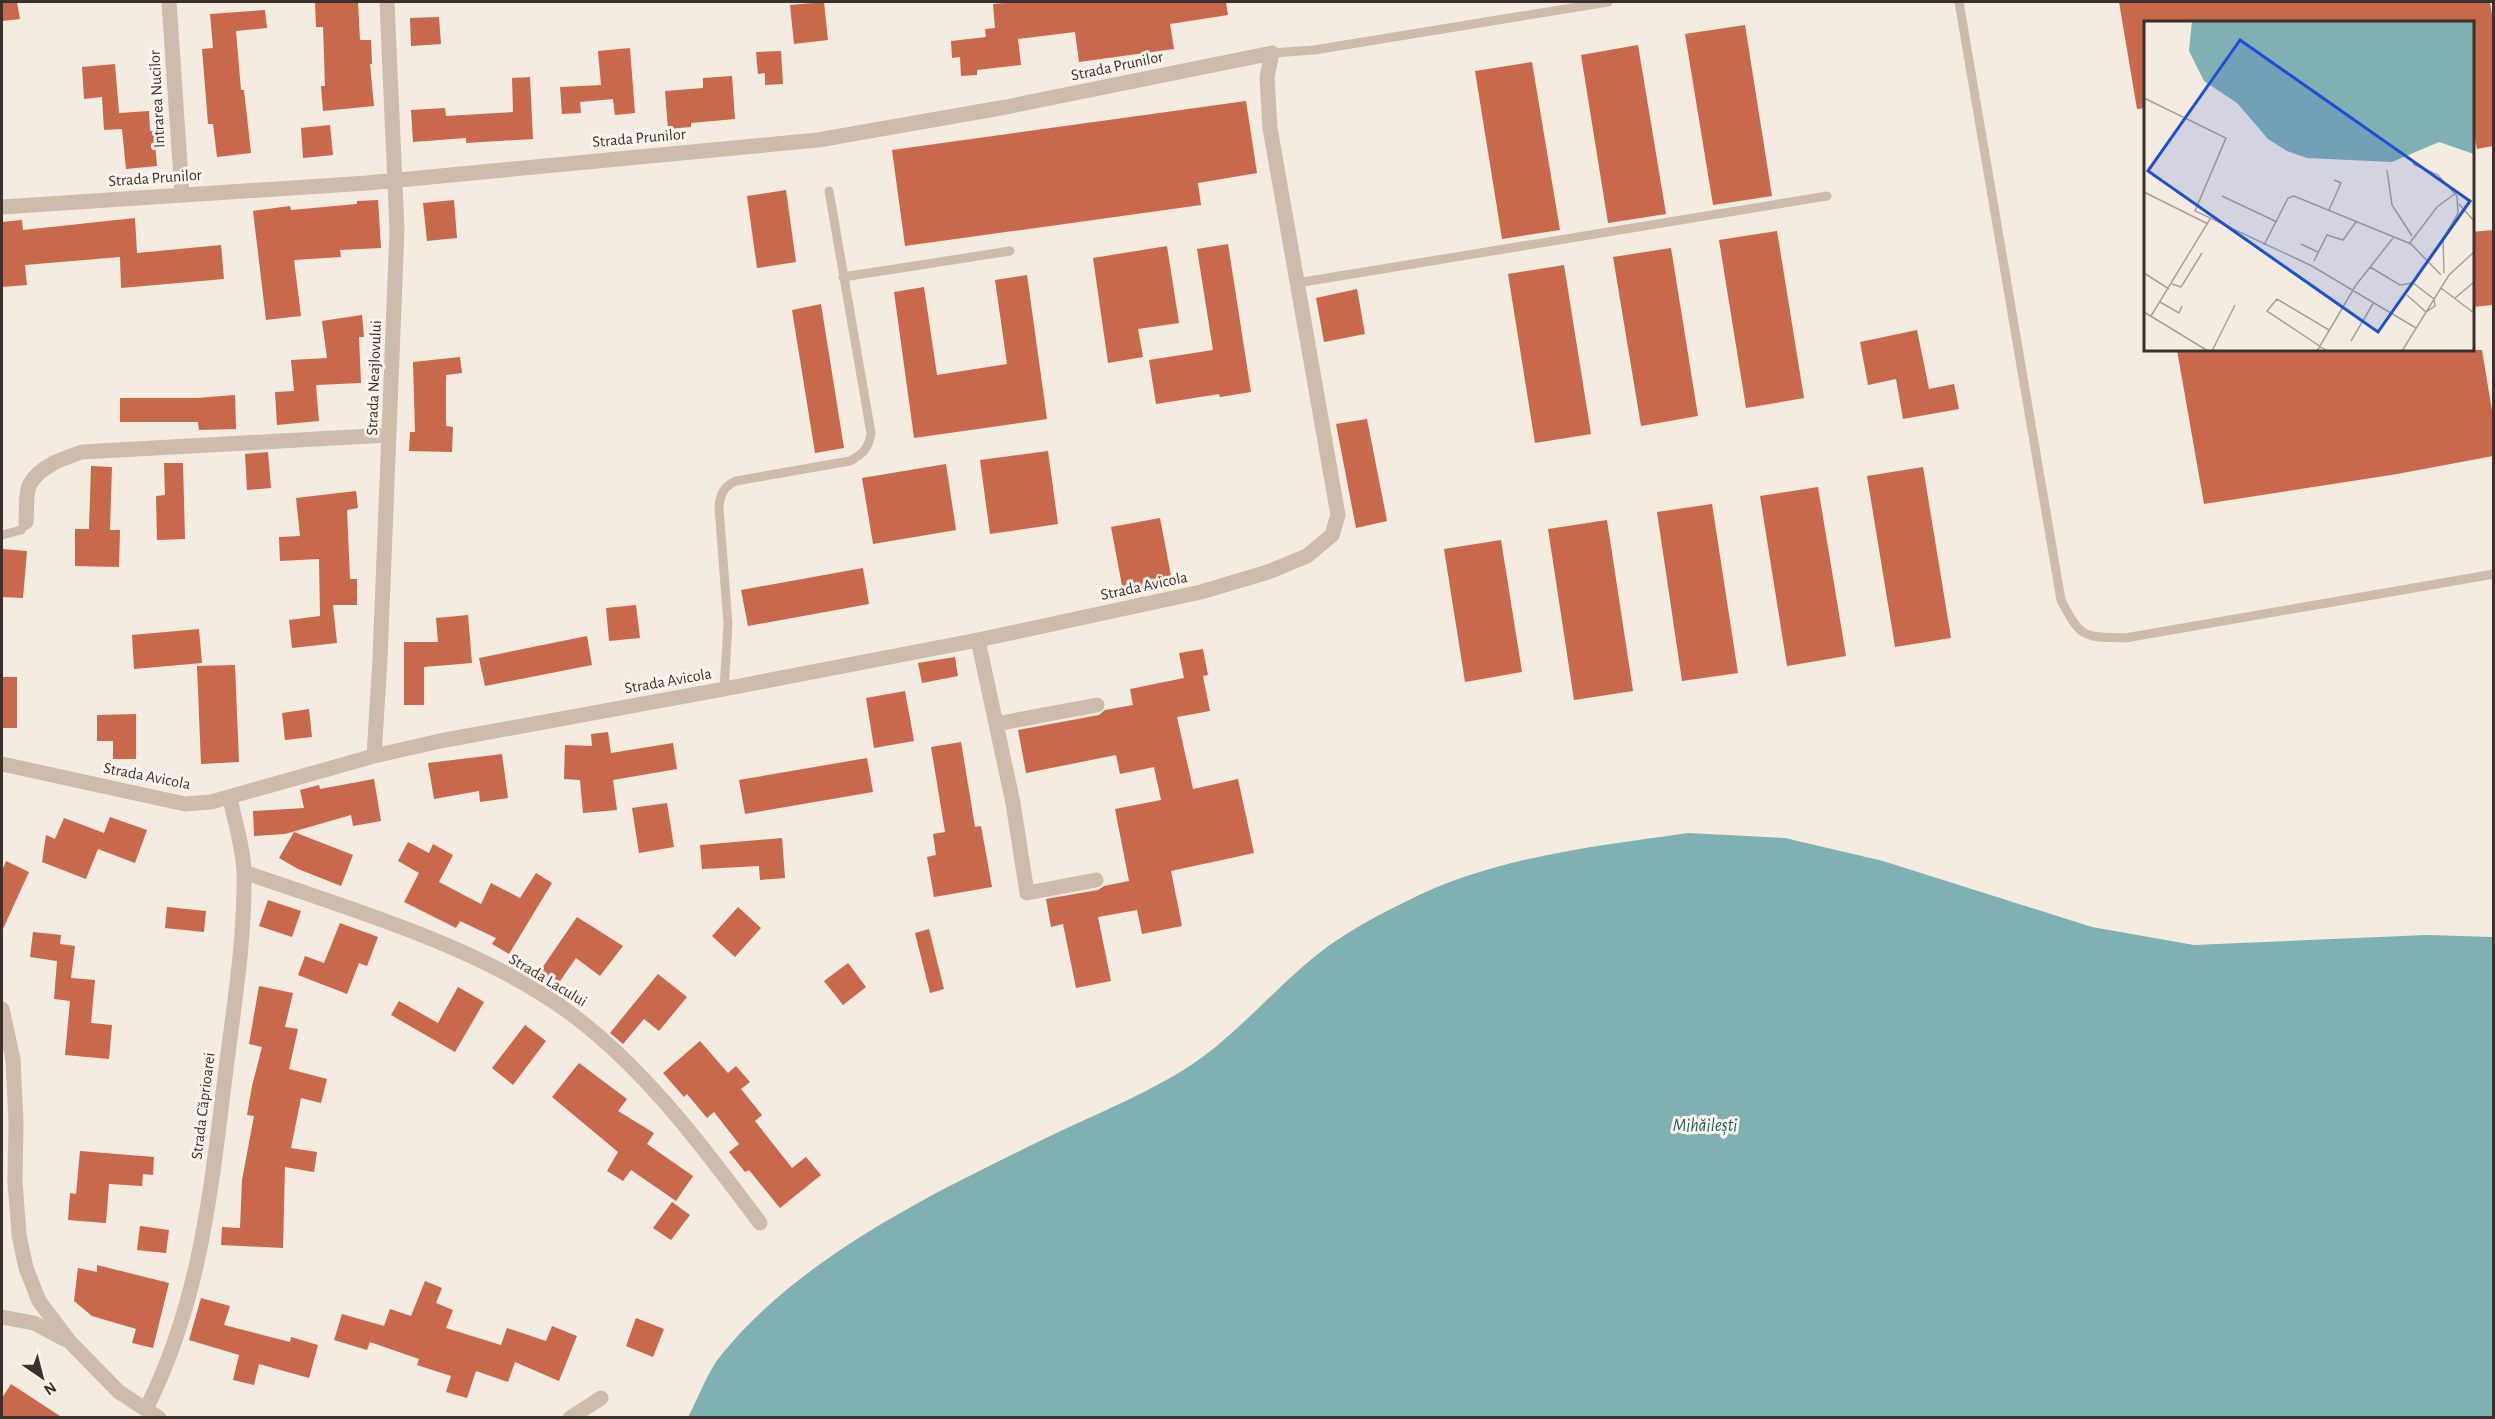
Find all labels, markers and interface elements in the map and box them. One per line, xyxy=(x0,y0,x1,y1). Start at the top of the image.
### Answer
inset map xyxy=(2144,21,2474,351)
street label: Strada Prunilor xyxy=(1070,48,1165,84)
street label: Intrarea Nucilor xyxy=(146,49,168,148)
street label: Strada Prunilor xyxy=(592,126,687,150)
street label: Strada Prunilor xyxy=(108,167,203,189)
street label: Strada Neajlovului xyxy=(364,320,385,436)
street label: Strada Avicola xyxy=(1099,569,1189,603)
street label: Strada Avicola xyxy=(623,665,713,697)
street label: Strada Avicola xyxy=(102,760,192,792)
street label: Strada Lacului xyxy=(506,951,590,1009)
street label: Strada Căprioarei xyxy=(189,1052,217,1160)
water label: Mihăilești xyxy=(1673,1117,1737,1136)
north arrow xyxy=(12,1347,72,1407)
text: N xyxy=(41,1379,59,1398)

